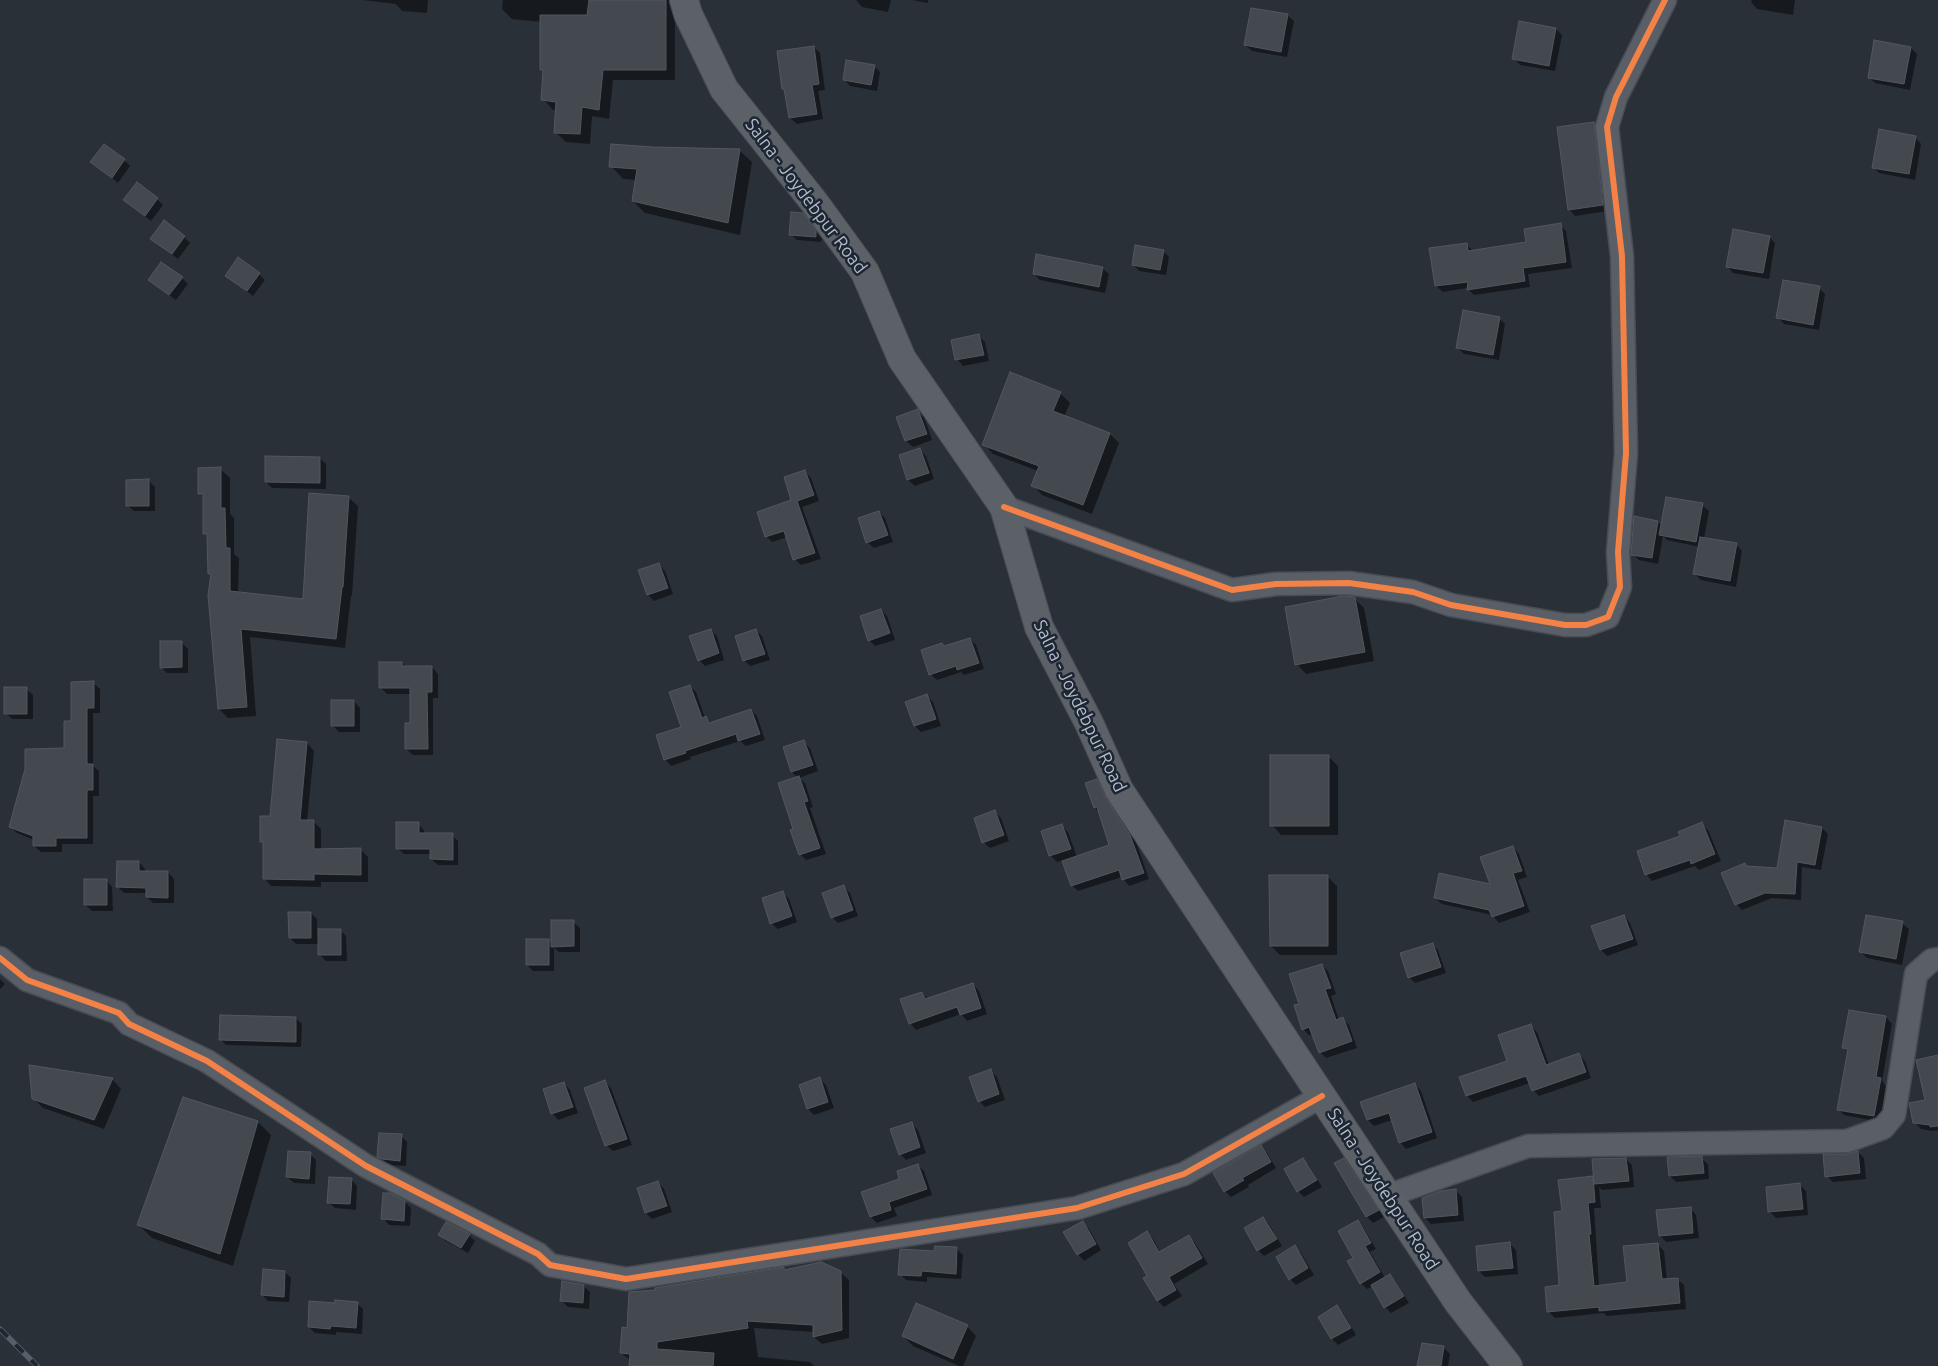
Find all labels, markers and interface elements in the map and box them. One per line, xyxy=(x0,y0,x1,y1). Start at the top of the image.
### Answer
street label: Salna - Joydebpur Road xyxy=(741,114,871,278)
street label: Salna - Joydebpur Road xyxy=(1029,616,1131,796)
street label: Salna - Joydebpur Road xyxy=(1323,1104,1443,1274)

